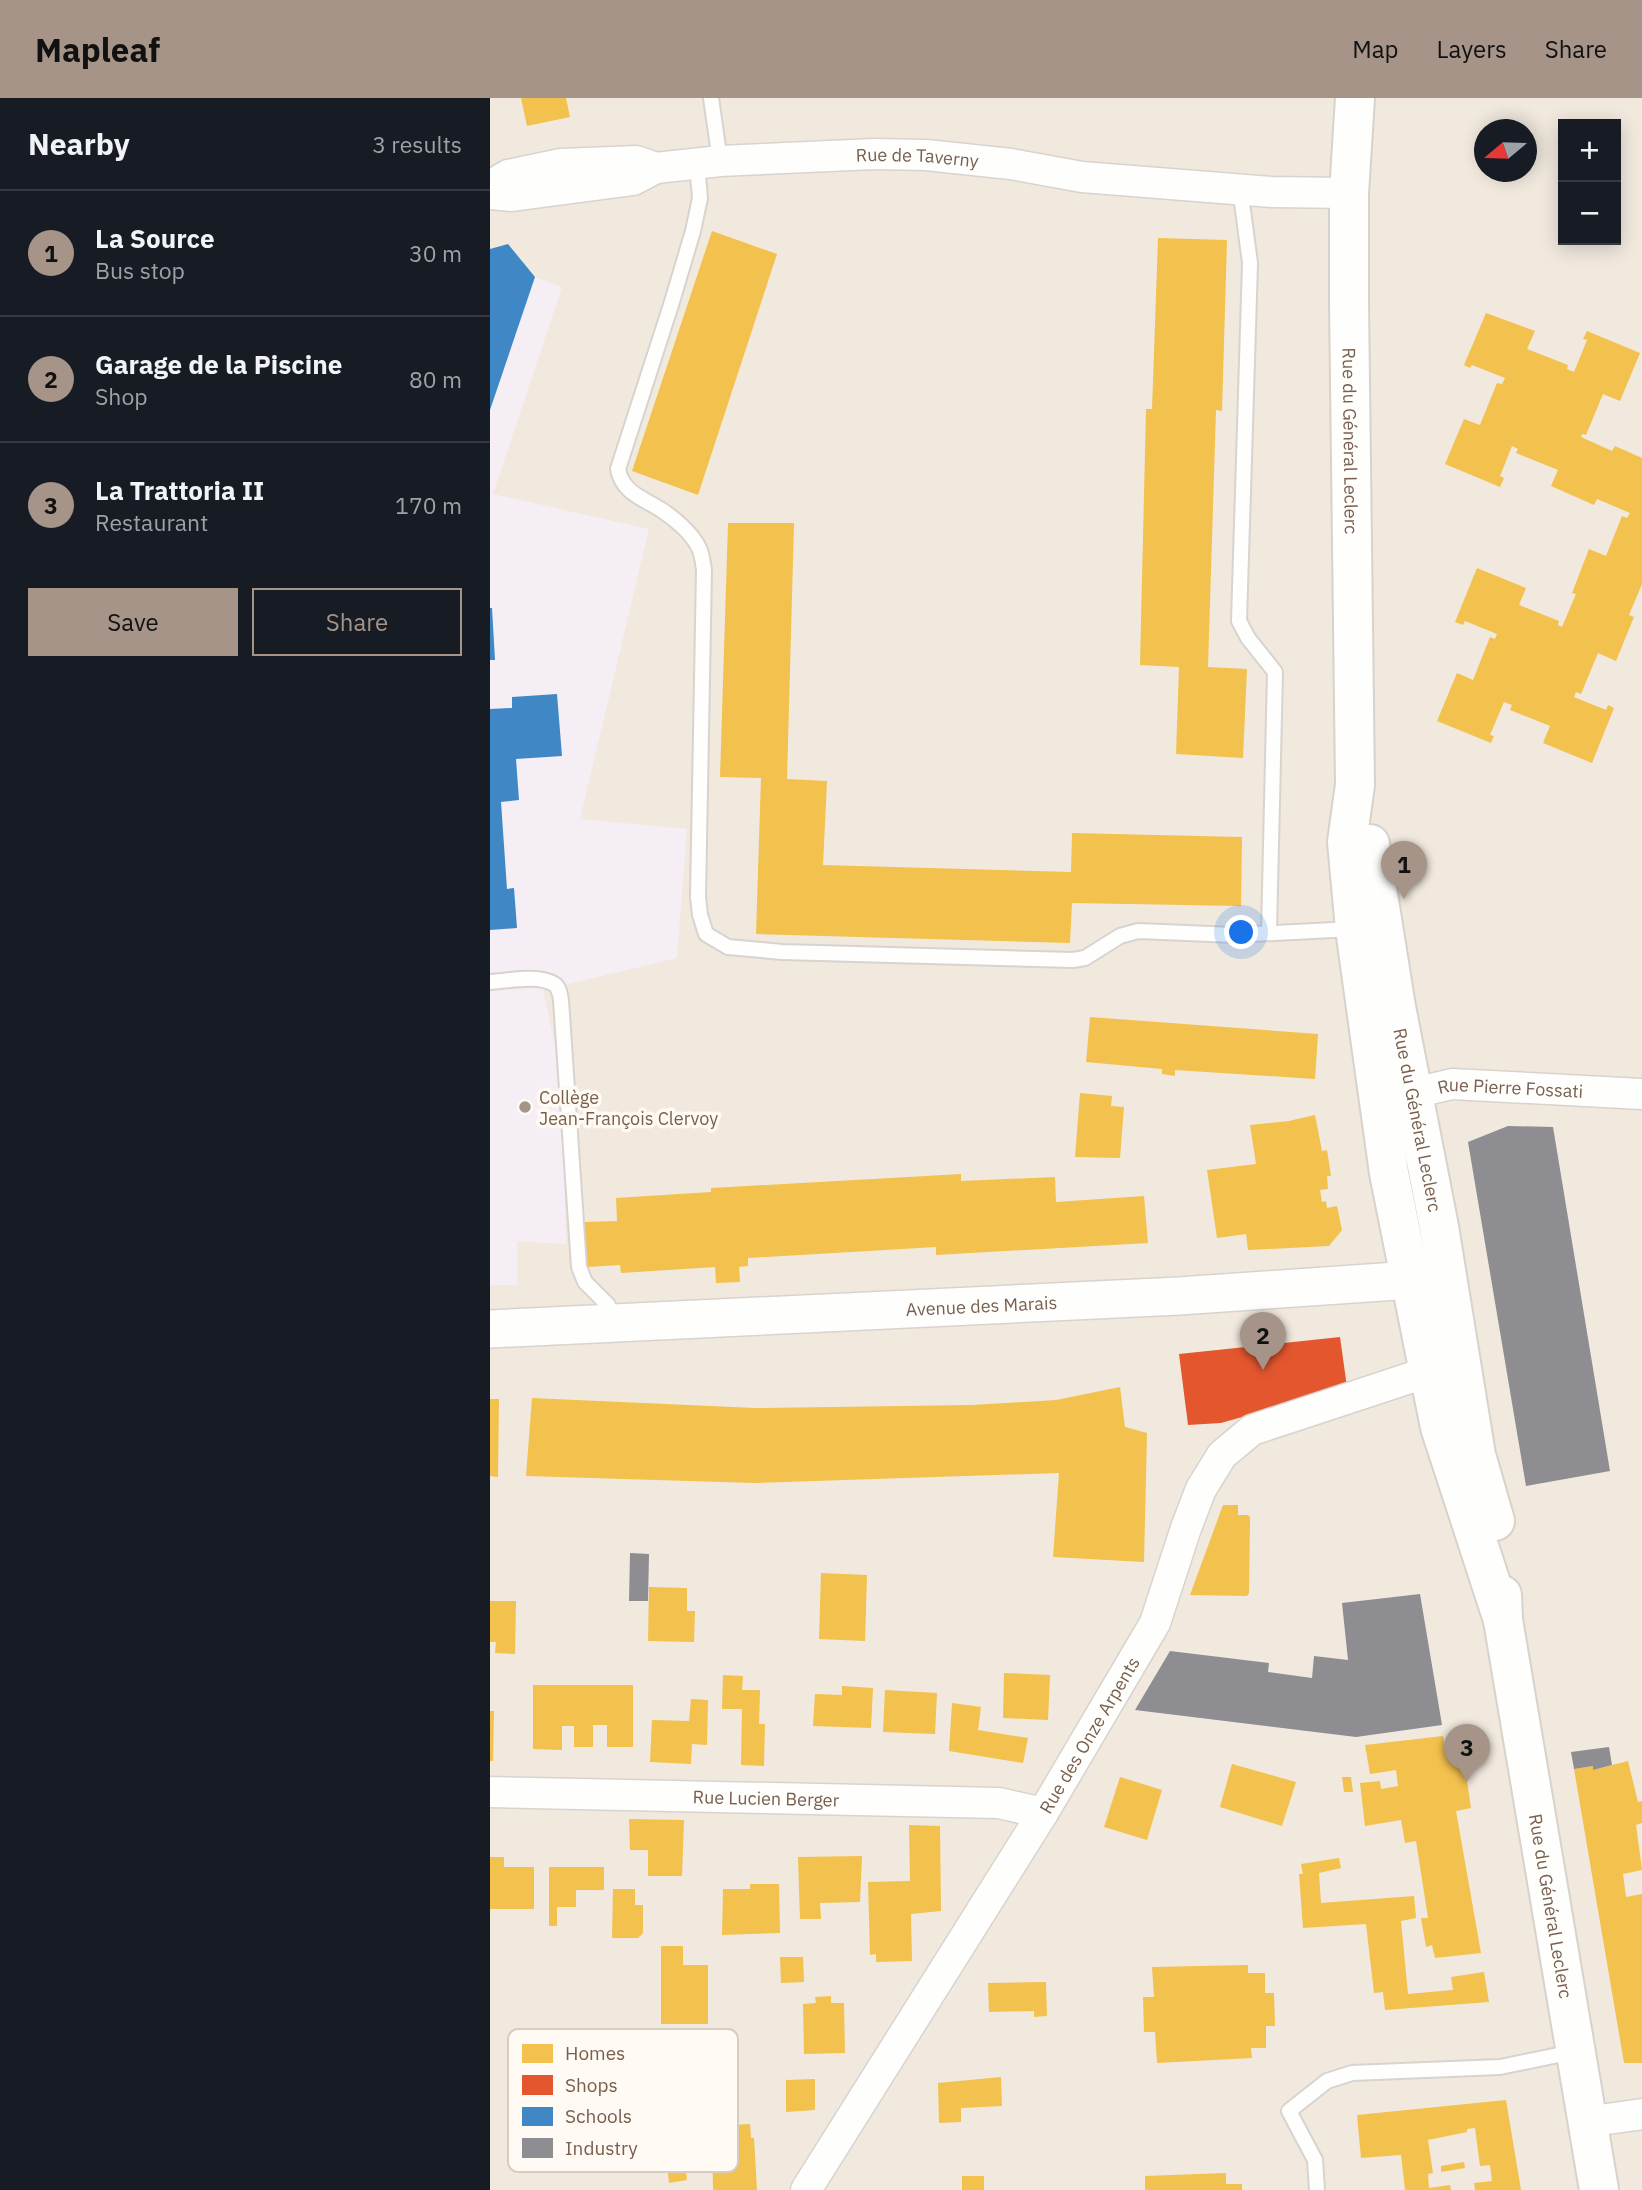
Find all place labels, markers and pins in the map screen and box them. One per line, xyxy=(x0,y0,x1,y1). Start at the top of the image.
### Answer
pin: 1 xyxy=(1381,841,1427,899)
place label: Collège Jean-François Clervoy xyxy=(539,1086,718,1130)
marker: Collège Jean-François Clervoy xyxy=(517,1099,533,1115)
pin: 2 xyxy=(1240,1312,1286,1370)
pin: 3 xyxy=(1444,1724,1490,1782)

